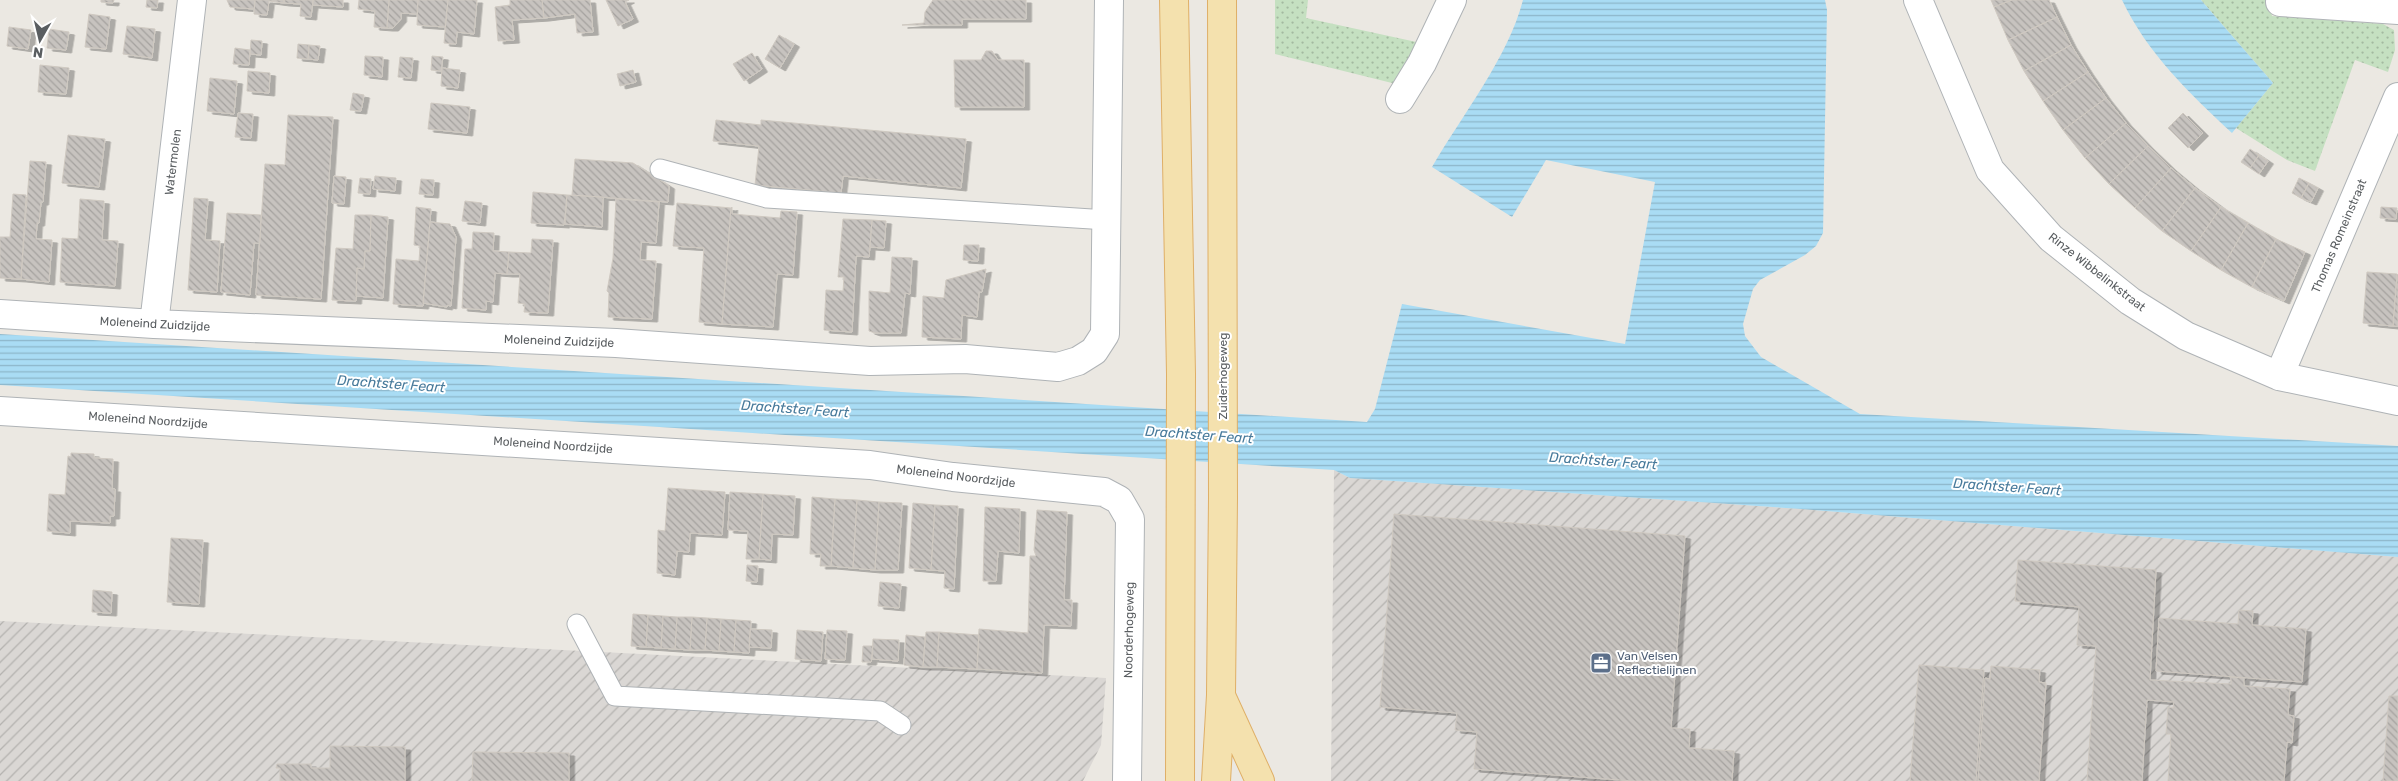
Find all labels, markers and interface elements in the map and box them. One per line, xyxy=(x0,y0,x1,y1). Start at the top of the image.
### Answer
north arrow xyxy=(15,15,65,65)
text: N xyxy=(32,43,44,61)
street label: Watermolen xyxy=(162,128,184,196)
street label: Thomas Romeinstraat xyxy=(2309,177,2370,295)
street label: Rinze Wibbelinkstraat xyxy=(2046,230,2149,314)
street label: Moleneind Zuidzijde xyxy=(99,314,211,334)
street label: Moleneind Zuidzijde xyxy=(504,332,615,350)
street label: Zuiderhogeweg xyxy=(1216,333,1230,419)
water label: Drachtster Feart xyxy=(336,372,446,396)
water label: Drachtster Feart xyxy=(740,397,850,421)
street label: Moleneind Noordzijde xyxy=(88,409,209,431)
water label: Drachtster Feart xyxy=(1144,423,1254,447)
street label: Moleneind Noordzijde xyxy=(493,434,614,456)
water label: Drachtster Feart xyxy=(1548,449,1658,473)
street label: Moleneind Noordzijde xyxy=(896,462,1017,490)
water label: Drachtster Feart xyxy=(1952,475,2062,499)
street label: Noorderhogeweg xyxy=(1121,582,1137,678)
place label: Van Velsen Reflectielijnen xyxy=(1617,649,1696,677)
office icon: Van Velsen Reflectielijnen xyxy=(1589,651,1613,675)

